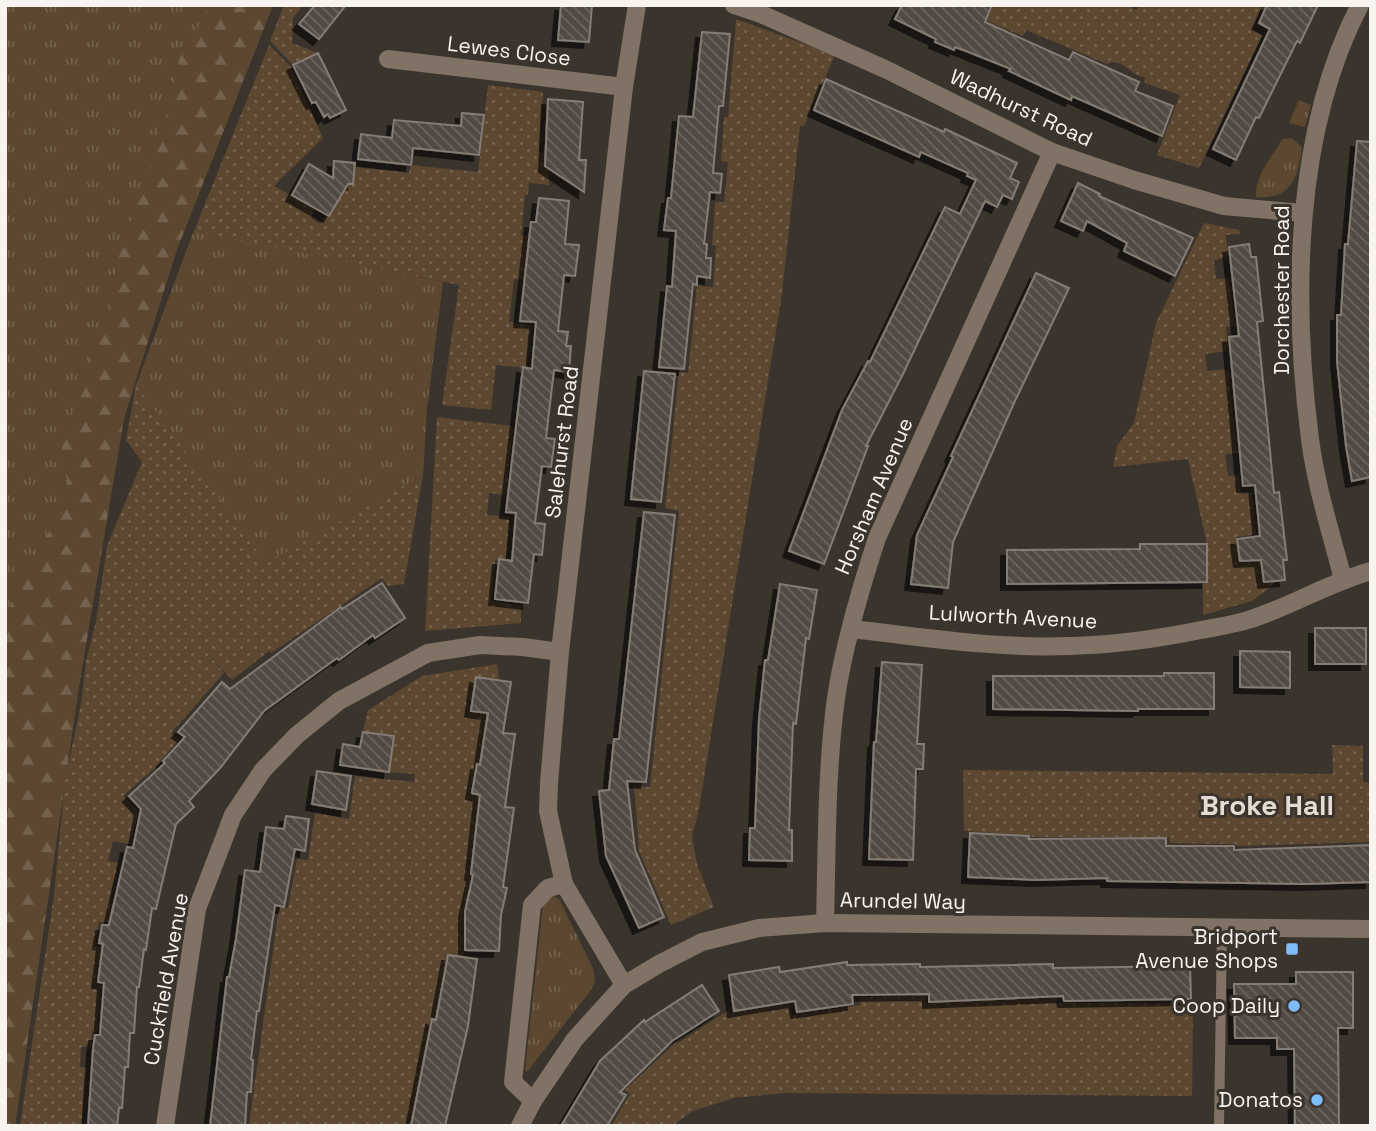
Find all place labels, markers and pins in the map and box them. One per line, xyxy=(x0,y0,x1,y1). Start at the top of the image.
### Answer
place label: Bridport Avenue Shops xyxy=(1135,923,1278,974)
marker: Bridport Avenue Shops xyxy=(1284,941,1300,957)
place label: Coop Daily xyxy=(1173,992,1280,1019)
marker: Coop Daily xyxy=(1286,998,1302,1014)
place label: Donatos xyxy=(1218,1086,1303,1113)
marker: Donatos xyxy=(1309,1092,1325,1108)

